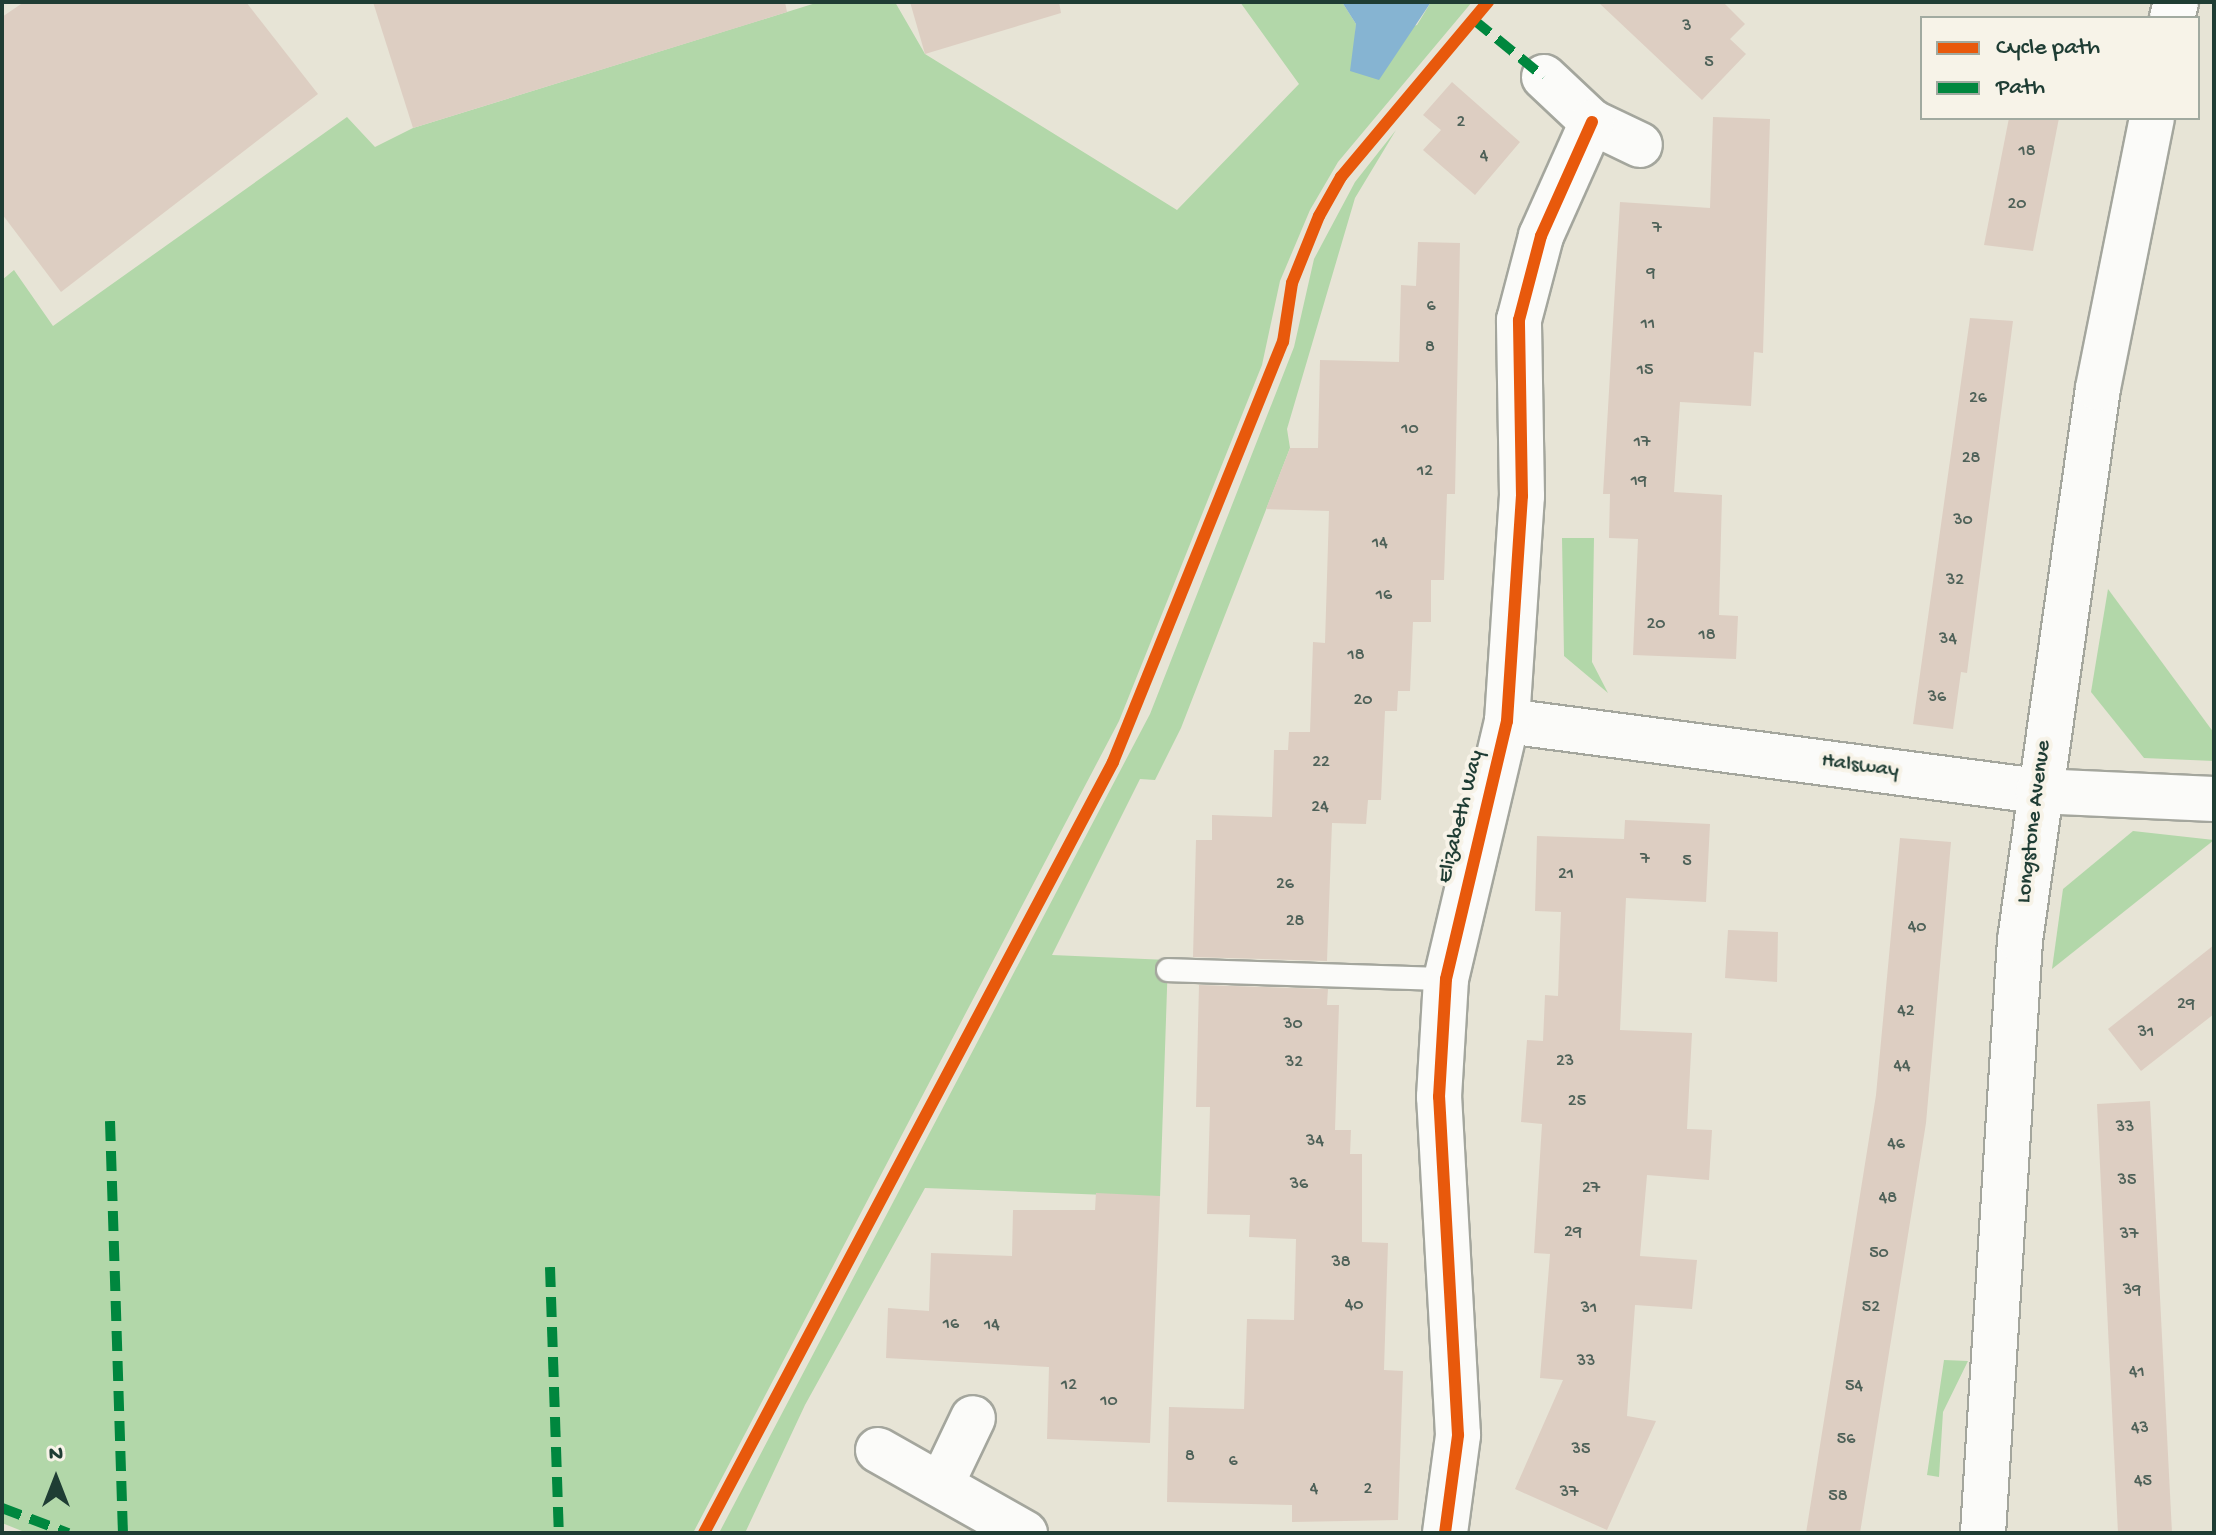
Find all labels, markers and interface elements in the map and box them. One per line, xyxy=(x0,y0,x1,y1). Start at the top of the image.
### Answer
house number: 3 xyxy=(1682,16,1692,38)
legend xyxy=(1920,16,2200,120)
text: Cycle path xyxy=(1996,34,2100,63)
house number: 5 xyxy=(1704,52,1714,74)
text: Path xyxy=(1996,74,2045,103)
house number: 2 xyxy=(1457,112,1465,134)
house number: 18 xyxy=(2018,141,2036,163)
house number: 4 xyxy=(1480,146,1488,168)
house number: 20 xyxy=(2007,194,2027,216)
house number: 7 xyxy=(1652,218,1662,240)
house number: 9 xyxy=(1646,263,1656,285)
house number: 6 xyxy=(1426,296,1436,318)
house number: 11 xyxy=(1641,314,1655,336)
house number: 8 xyxy=(1425,337,1435,359)
house number: 15 xyxy=(1637,360,1653,382)
house number: 26 xyxy=(1969,388,1987,410)
house number: 10 xyxy=(1401,419,1419,441)
house number: 17 xyxy=(1634,432,1650,454)
house number: 28 xyxy=(1962,448,1980,470)
house number: 12 xyxy=(1417,461,1433,483)
house number: 19 xyxy=(1631,471,1647,493)
house number: 30 xyxy=(1953,510,1973,532)
house number: 14 xyxy=(1372,533,1388,555)
house number: 32 xyxy=(1946,570,1964,592)
house number: 16 xyxy=(1376,585,1392,607)
house number: 20 xyxy=(1646,614,1666,636)
house number: 18 xyxy=(1698,625,1716,647)
house number: 34 xyxy=(1939,629,1957,651)
house number: 18 xyxy=(1347,645,1365,667)
house number: 36 xyxy=(1928,687,1946,709)
house number: 20 xyxy=(1353,690,1373,712)
street label: Longstone Avenue xyxy=(2012,739,2058,905)
street label: Elizabeth Way xyxy=(1433,748,1491,886)
street label: Halsway xyxy=(1820,749,1900,785)
house number: 22 xyxy=(1312,752,1330,774)
house number: 24 xyxy=(1311,797,1329,819)
house number: 7 xyxy=(1640,849,1650,871)
house number: 5 xyxy=(1682,851,1692,873)
house number: 21 xyxy=(1558,864,1574,886)
house number: 26 xyxy=(1276,874,1294,896)
house number: 28 xyxy=(1286,911,1304,933)
house number: 40 xyxy=(1908,917,1926,939)
house number: 29 xyxy=(2177,994,2195,1016)
house number: 42 xyxy=(1897,1001,1915,1023)
house number: 30 xyxy=(1283,1014,1303,1036)
house number: 31 xyxy=(2138,1022,2154,1044)
house number: 23 xyxy=(1556,1051,1574,1073)
house number: 32 xyxy=(1285,1052,1303,1074)
house number: 44 xyxy=(1893,1056,1911,1078)
house number: 25 xyxy=(1568,1091,1586,1113)
house number: 33 xyxy=(2116,1117,2134,1139)
house number: 34 xyxy=(1306,1131,1324,1153)
house number: 46 xyxy=(1887,1134,1905,1156)
house number: 35 xyxy=(2118,1170,2136,1192)
house number: 36 xyxy=(1290,1174,1308,1196)
house number: 27 xyxy=(1582,1178,1600,1200)
house number: 48 xyxy=(1879,1188,1897,1210)
house number: 29 xyxy=(1564,1222,1582,1244)
house number: 37 xyxy=(2120,1224,2138,1246)
house number: 50 xyxy=(1869,1243,1889,1265)
house number: 38 xyxy=(1331,1252,1351,1274)
house number: 39 xyxy=(2123,1280,2141,1302)
house number: 40 xyxy=(1345,1295,1363,1317)
house number: 52 xyxy=(1862,1297,1880,1319)
house number: 31 xyxy=(1581,1298,1597,1320)
house number: 16 xyxy=(943,1314,959,1336)
house number: 14 xyxy=(984,1315,1000,1337)
house number: 33 xyxy=(1577,1351,1595,1373)
house number: 41 xyxy=(2129,1362,2145,1384)
house number: 12 xyxy=(1061,1375,1077,1397)
house number: 54 xyxy=(1845,1376,1863,1398)
house number: 10 xyxy=(1100,1391,1118,1413)
house number: 43 xyxy=(2131,1418,2149,1440)
house number: 56 xyxy=(1837,1429,1855,1451)
north arrow xyxy=(16,1439,96,1519)
house number: 35 xyxy=(1572,1439,1590,1461)
text: N xyxy=(49,1442,63,1468)
house number: 8 xyxy=(1185,1446,1195,1468)
house number: 6 xyxy=(1228,1451,1238,1473)
house number: 45 xyxy=(2134,1471,2152,1493)
house number: 4 xyxy=(1310,1479,1318,1501)
house number: 2 xyxy=(1364,1479,1372,1501)
house number: 37 xyxy=(1560,1482,1578,1504)
house number: 58 xyxy=(1828,1486,1848,1508)

